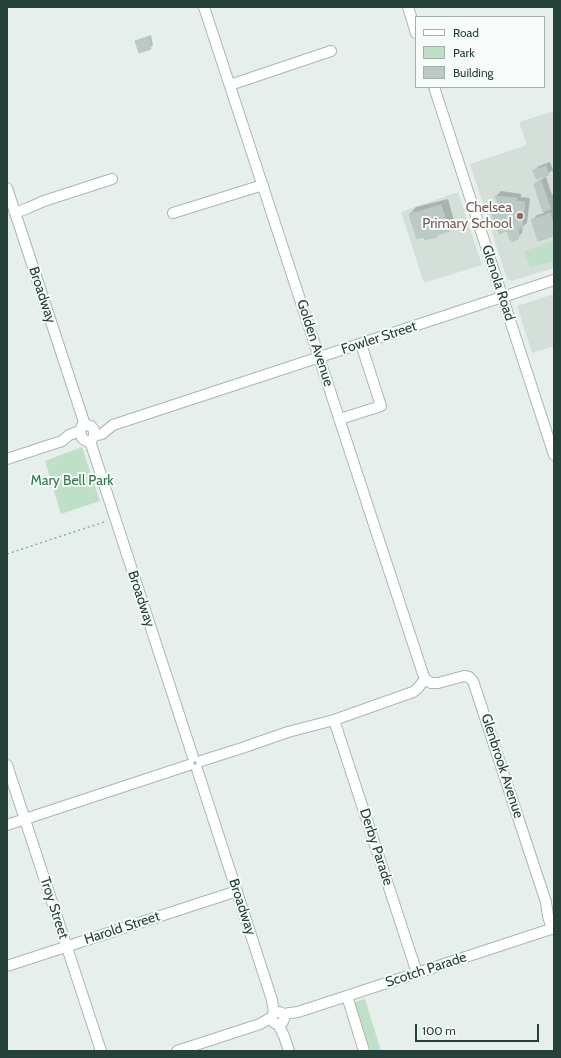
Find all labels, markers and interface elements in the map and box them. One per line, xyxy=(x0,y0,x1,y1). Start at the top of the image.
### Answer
legend xyxy=(415,16,545,88)
text: Road xyxy=(453,25,479,40)
text: Park xyxy=(453,45,475,60)
text: Building xyxy=(453,65,494,80)
place label: Chelsea Primary School xyxy=(422,200,512,232)
marker: Chelsea Primary School xyxy=(515,211,525,221)
street label: Glenola Road xyxy=(478,243,518,323)
street label: Broadway xyxy=(25,265,59,325)
street label: Golden Avenue xyxy=(293,297,337,389)
street label: Fowler Street xyxy=(339,318,419,358)
park label: Mary Bell Park xyxy=(30,473,114,489)
street label: Broadway xyxy=(124,569,158,629)
street label: Glenbrook Avenue xyxy=(477,712,527,820)
street label: Derby Parade xyxy=(356,806,396,888)
street label: Troy Street xyxy=(36,875,72,941)
street label: Broadway xyxy=(225,877,259,937)
street label: Harold Street xyxy=(82,908,162,948)
street label: Scotch Parade xyxy=(383,949,469,991)
scale bar xyxy=(417,1016,541,1042)
text: 100 m xyxy=(422,1023,456,1038)

